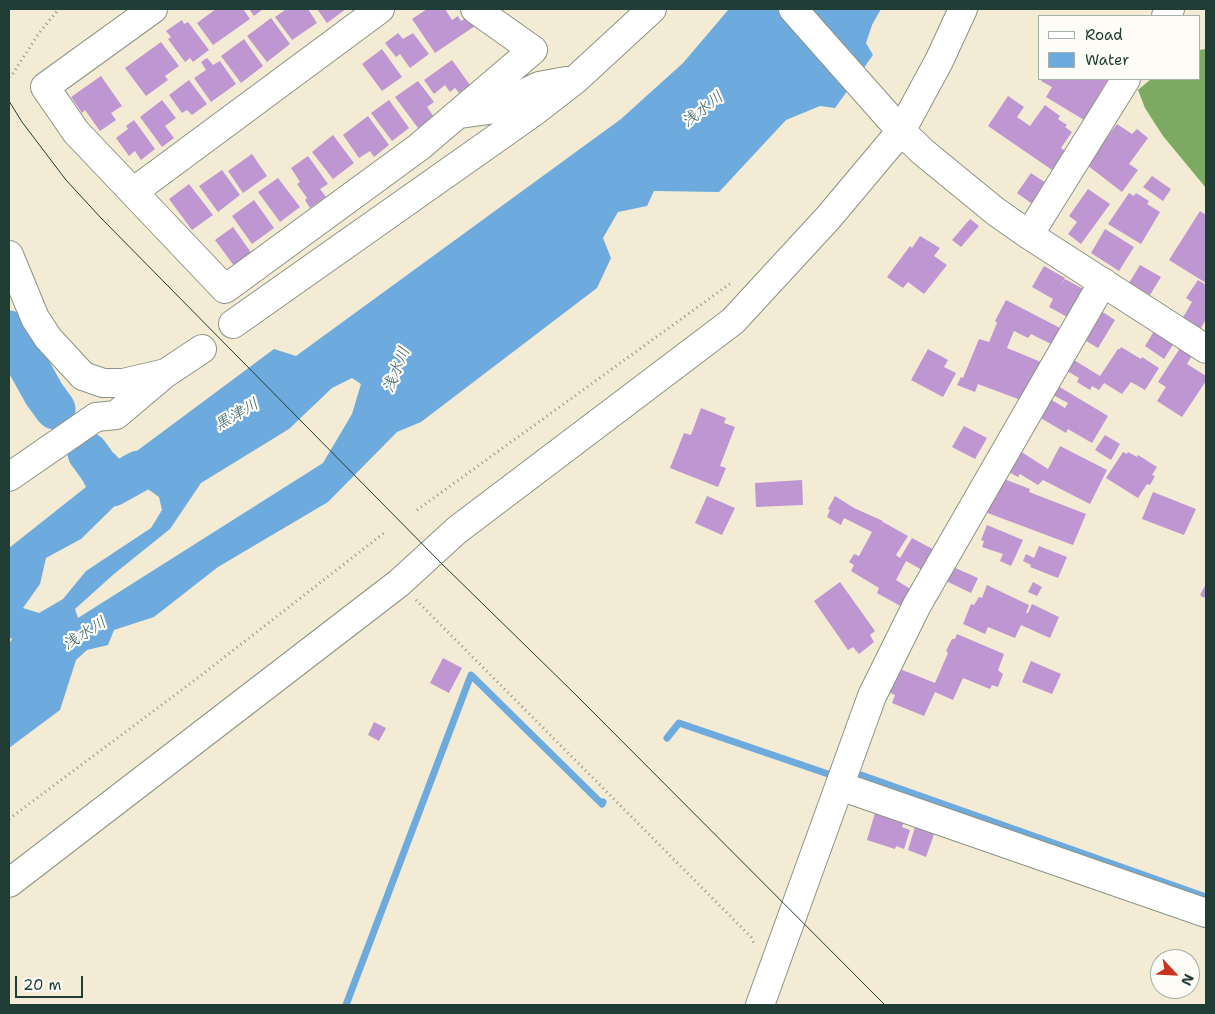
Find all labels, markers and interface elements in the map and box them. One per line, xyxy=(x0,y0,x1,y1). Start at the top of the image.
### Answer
legend xyxy=(1038,15,1200,80)
text: Road xyxy=(1085,25,1123,45)
text: Water xyxy=(1085,50,1129,70)
water label: 浅水川 xyxy=(678,88,728,132)
water label: 浅水川 xyxy=(379,344,415,396)
water label: 黒津川 xyxy=(211,395,263,435)
water label: 浅水川 xyxy=(60,613,110,655)
north arrow xyxy=(1150,949,1200,999)
scale bar xyxy=(18,966,85,998)
text: N xyxy=(1177,971,1198,989)
text: 20 m xyxy=(23,975,62,995)

